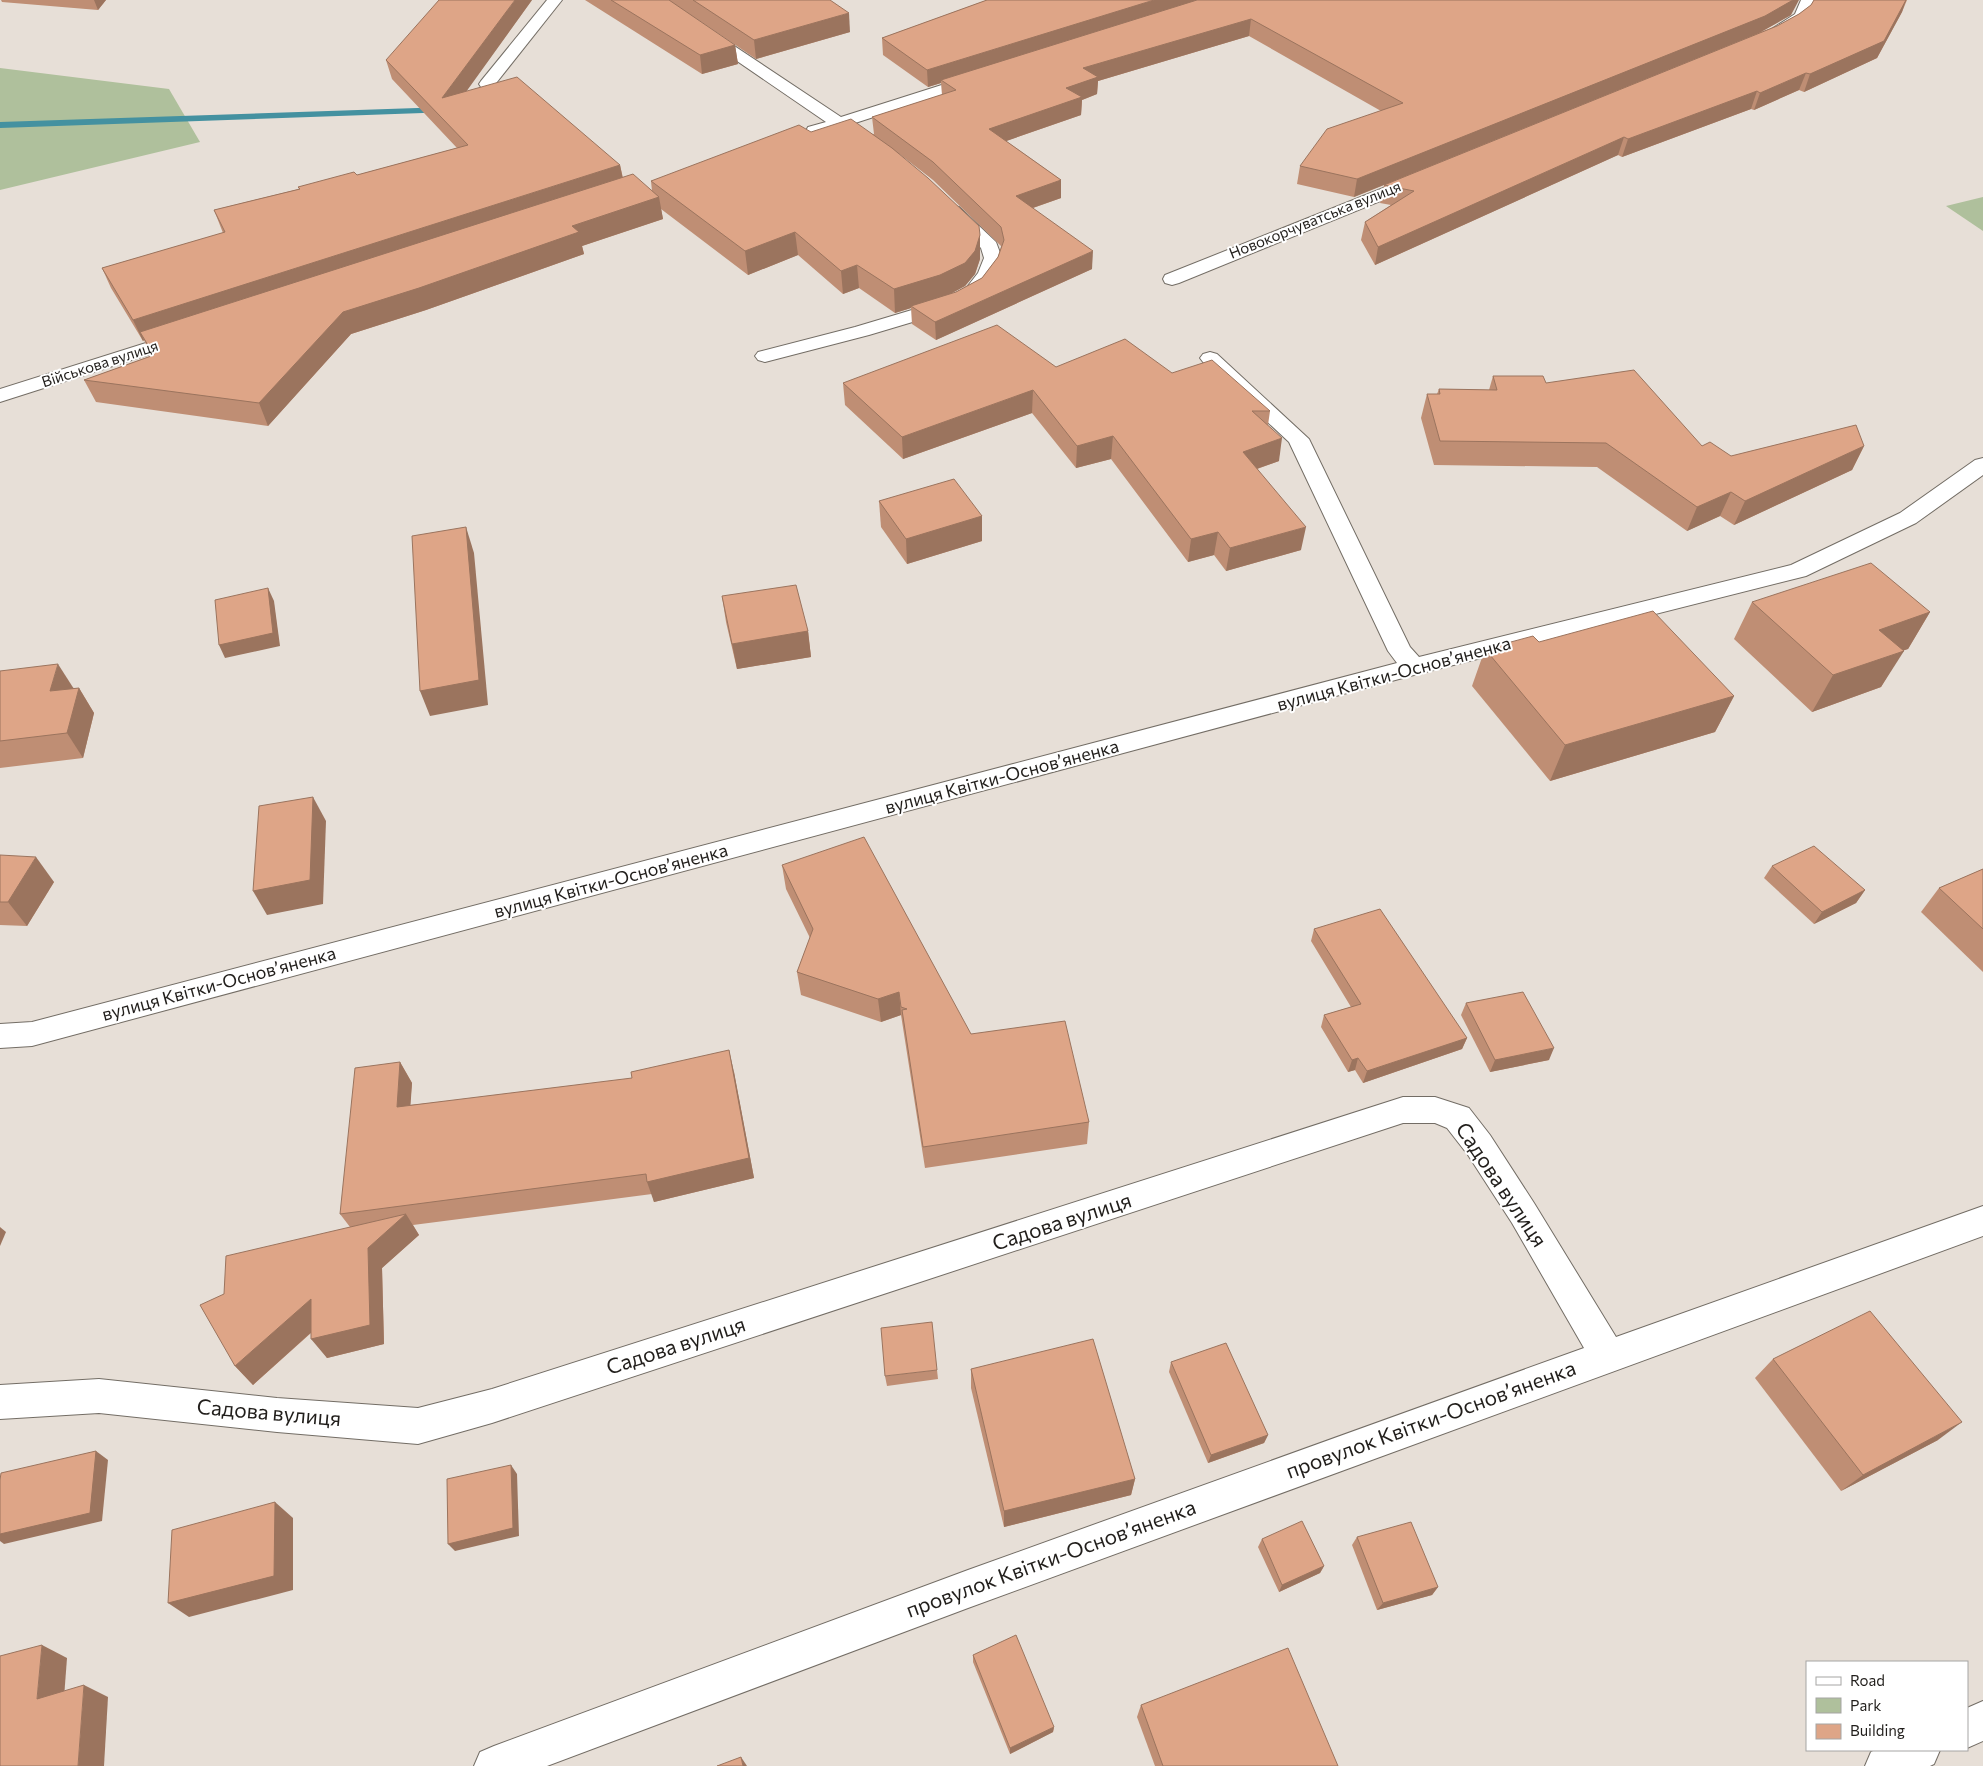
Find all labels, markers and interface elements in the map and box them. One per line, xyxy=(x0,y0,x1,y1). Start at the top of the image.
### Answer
street label: Новокорчуватська вулиця xyxy=(1226,176,1403,262)
street label: Військова вулиця xyxy=(39,336,160,390)
street label: вулиця Квітки-Основ’яненка xyxy=(1274,631,1513,715)
street label: вулиця Квітки-Основ’яненка xyxy=(882,734,1121,818)
street label: вулиця Квітки-Основ’яненка xyxy=(491,838,730,922)
street label: вулиця Квітки-Основ’яненка xyxy=(99,941,338,1025)
street label: Садова вулиця xyxy=(1451,1117,1553,1251)
street label: Садова вулиця xyxy=(989,1186,1134,1255)
street label: Садова вулиця xyxy=(603,1310,748,1379)
street label: провулок Квітки-Основʼяненка xyxy=(1282,1354,1579,1483)
street label: Садова вулиця xyxy=(196,1393,342,1430)
street label: провулок Квітки-Основʼяненка xyxy=(902,1493,1199,1622)
legend xyxy=(1806,1661,1968,1751)
text: Road xyxy=(1850,1671,1885,1689)
text: Park xyxy=(1850,1696,1881,1714)
text: Building xyxy=(1850,1721,1905,1739)

